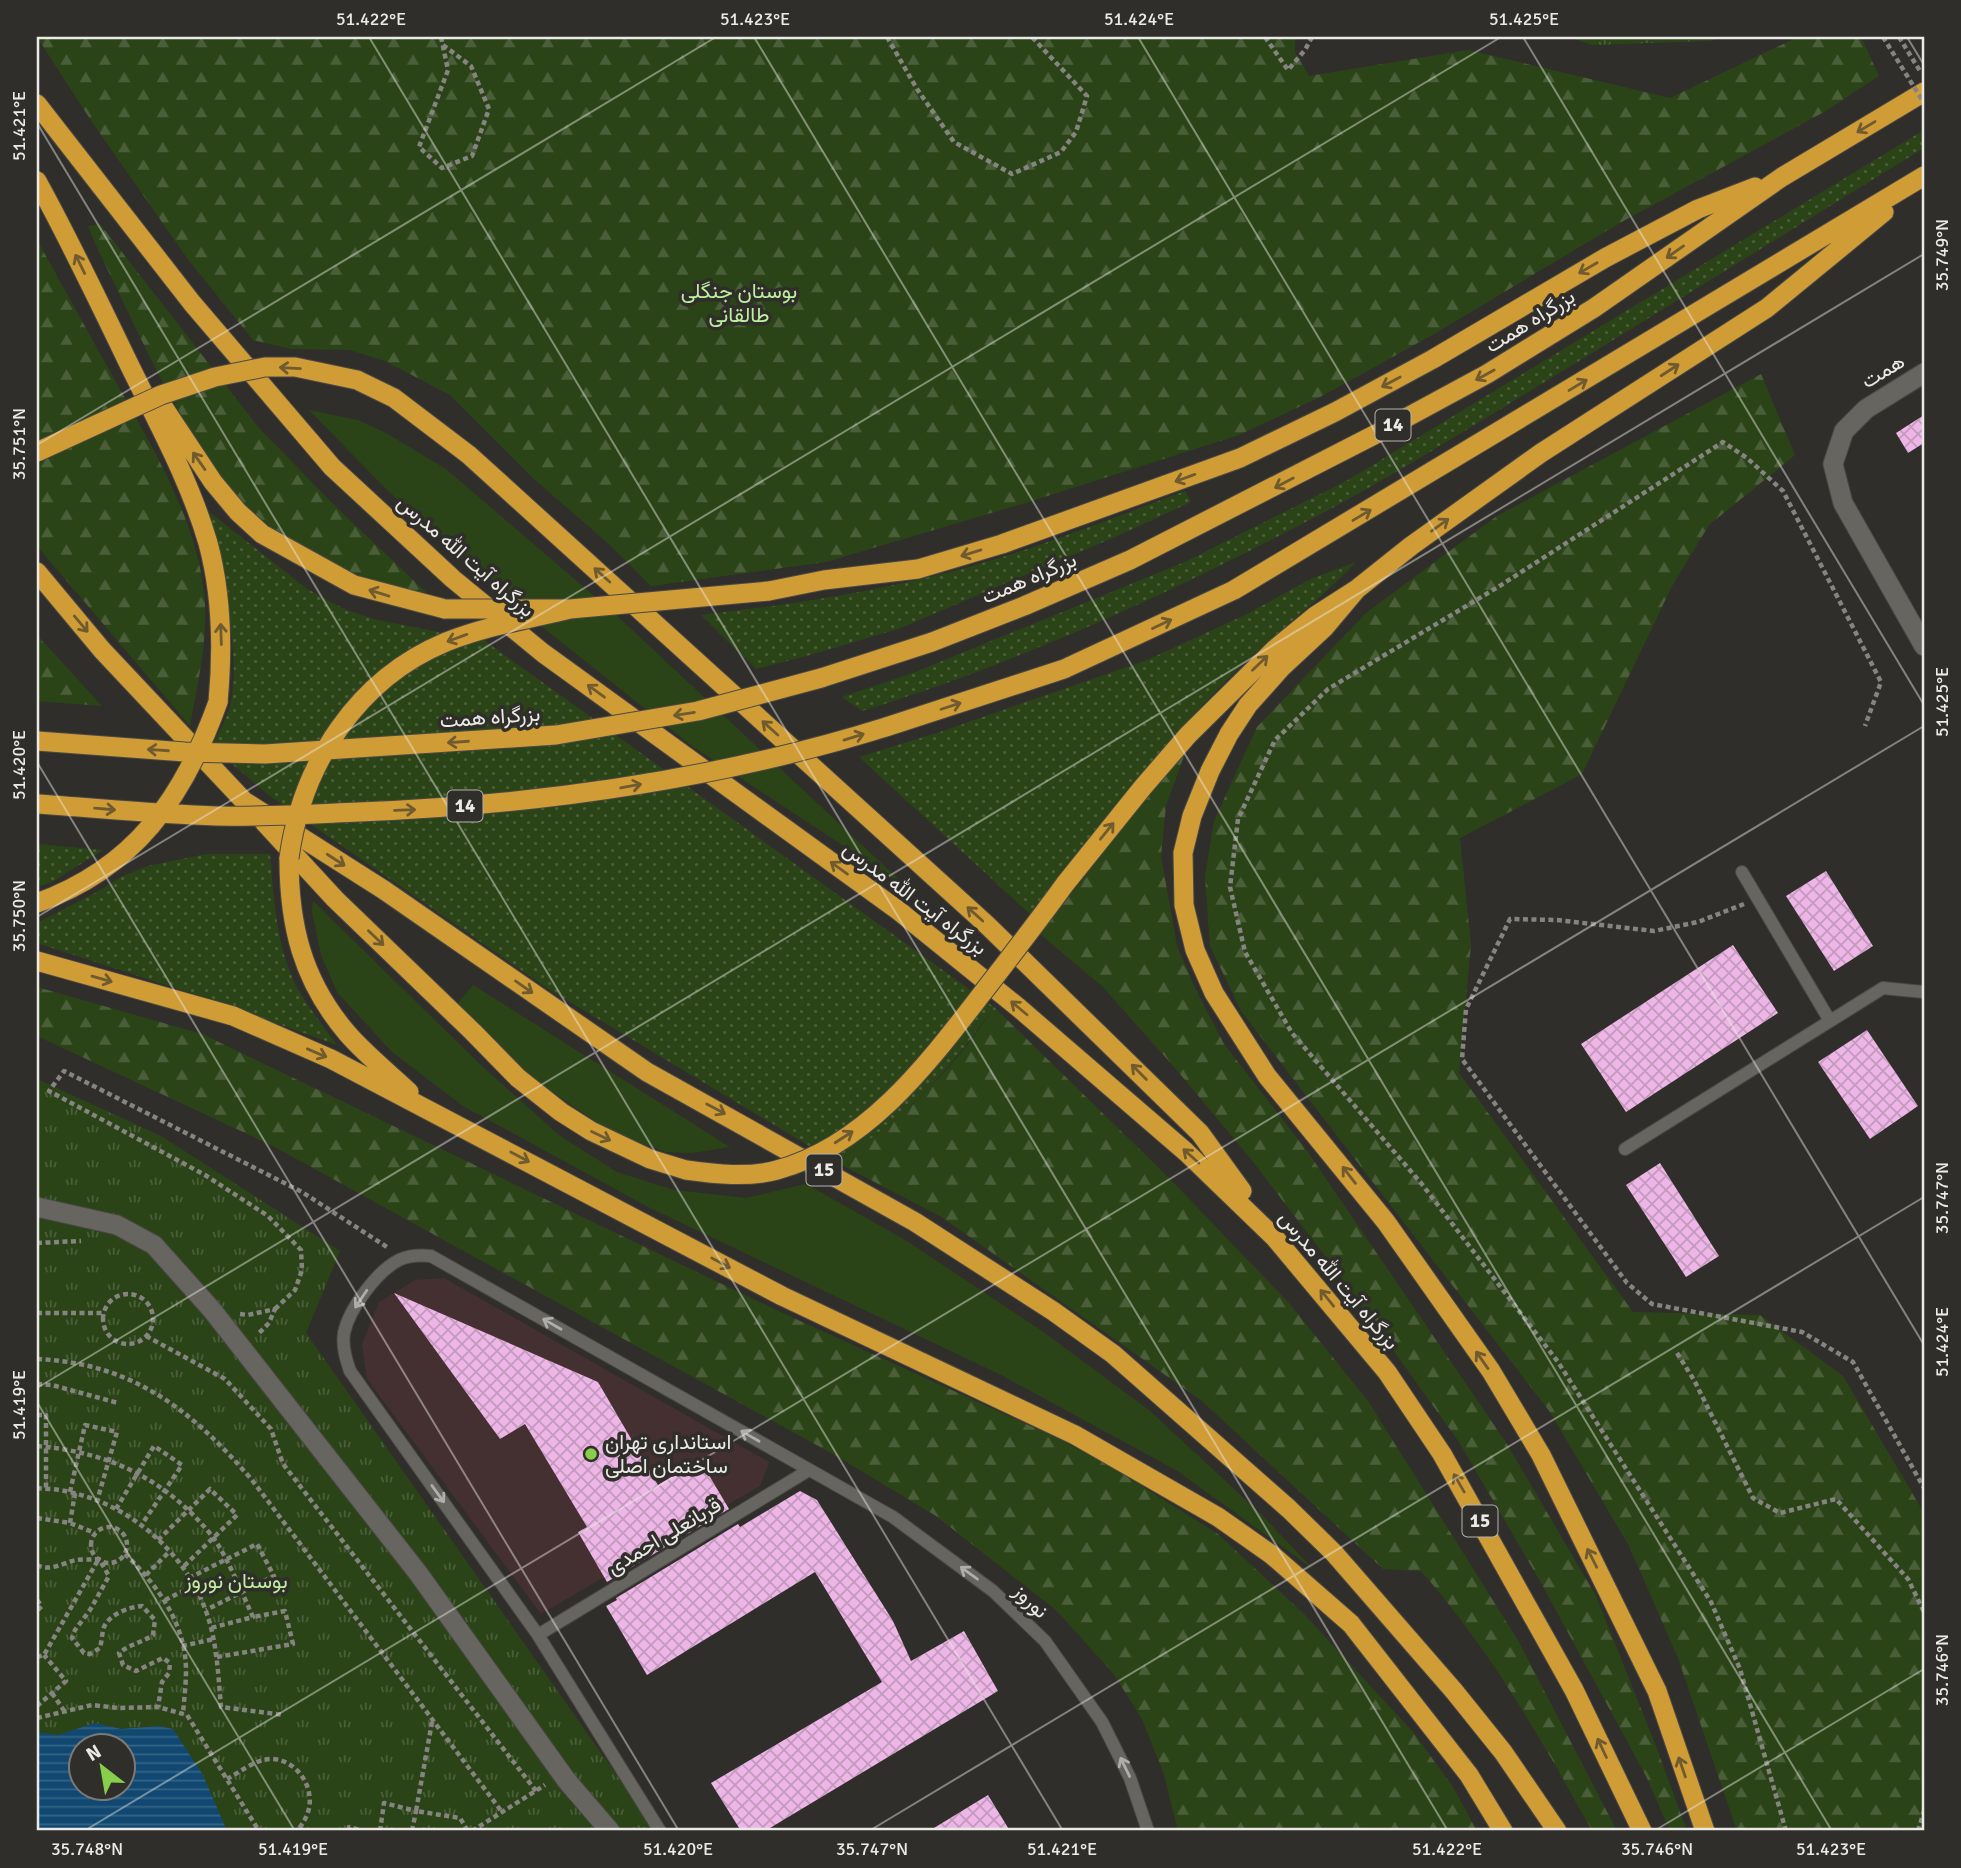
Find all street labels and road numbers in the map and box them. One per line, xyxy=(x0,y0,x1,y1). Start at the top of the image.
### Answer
street label: بزرگراه همت xyxy=(1480,283,1580,359)
street label: همت xyxy=(1857,348,1909,394)
road number: 14 xyxy=(1376,410,1410,440)
street label: بزرگراه آیت الله مدرس xyxy=(392,489,540,623)
street label: بزرگراه همت xyxy=(978,546,1080,610)
street label: بزرگراه همت xyxy=(439,701,541,733)
road number: 14 xyxy=(448,790,482,821)
street label: بزرگراه آیت الله مدرس xyxy=(838,835,992,961)
road number: 15 xyxy=(806,1154,842,1186)
street label: بزرگراه آیت الله مدرس xyxy=(1273,1205,1405,1355)
street label: قربانعلی احمدی xyxy=(602,1492,726,1580)
road number: 15 xyxy=(1462,1506,1498,1536)
street label: نوروز xyxy=(1007,1578,1054,1624)

